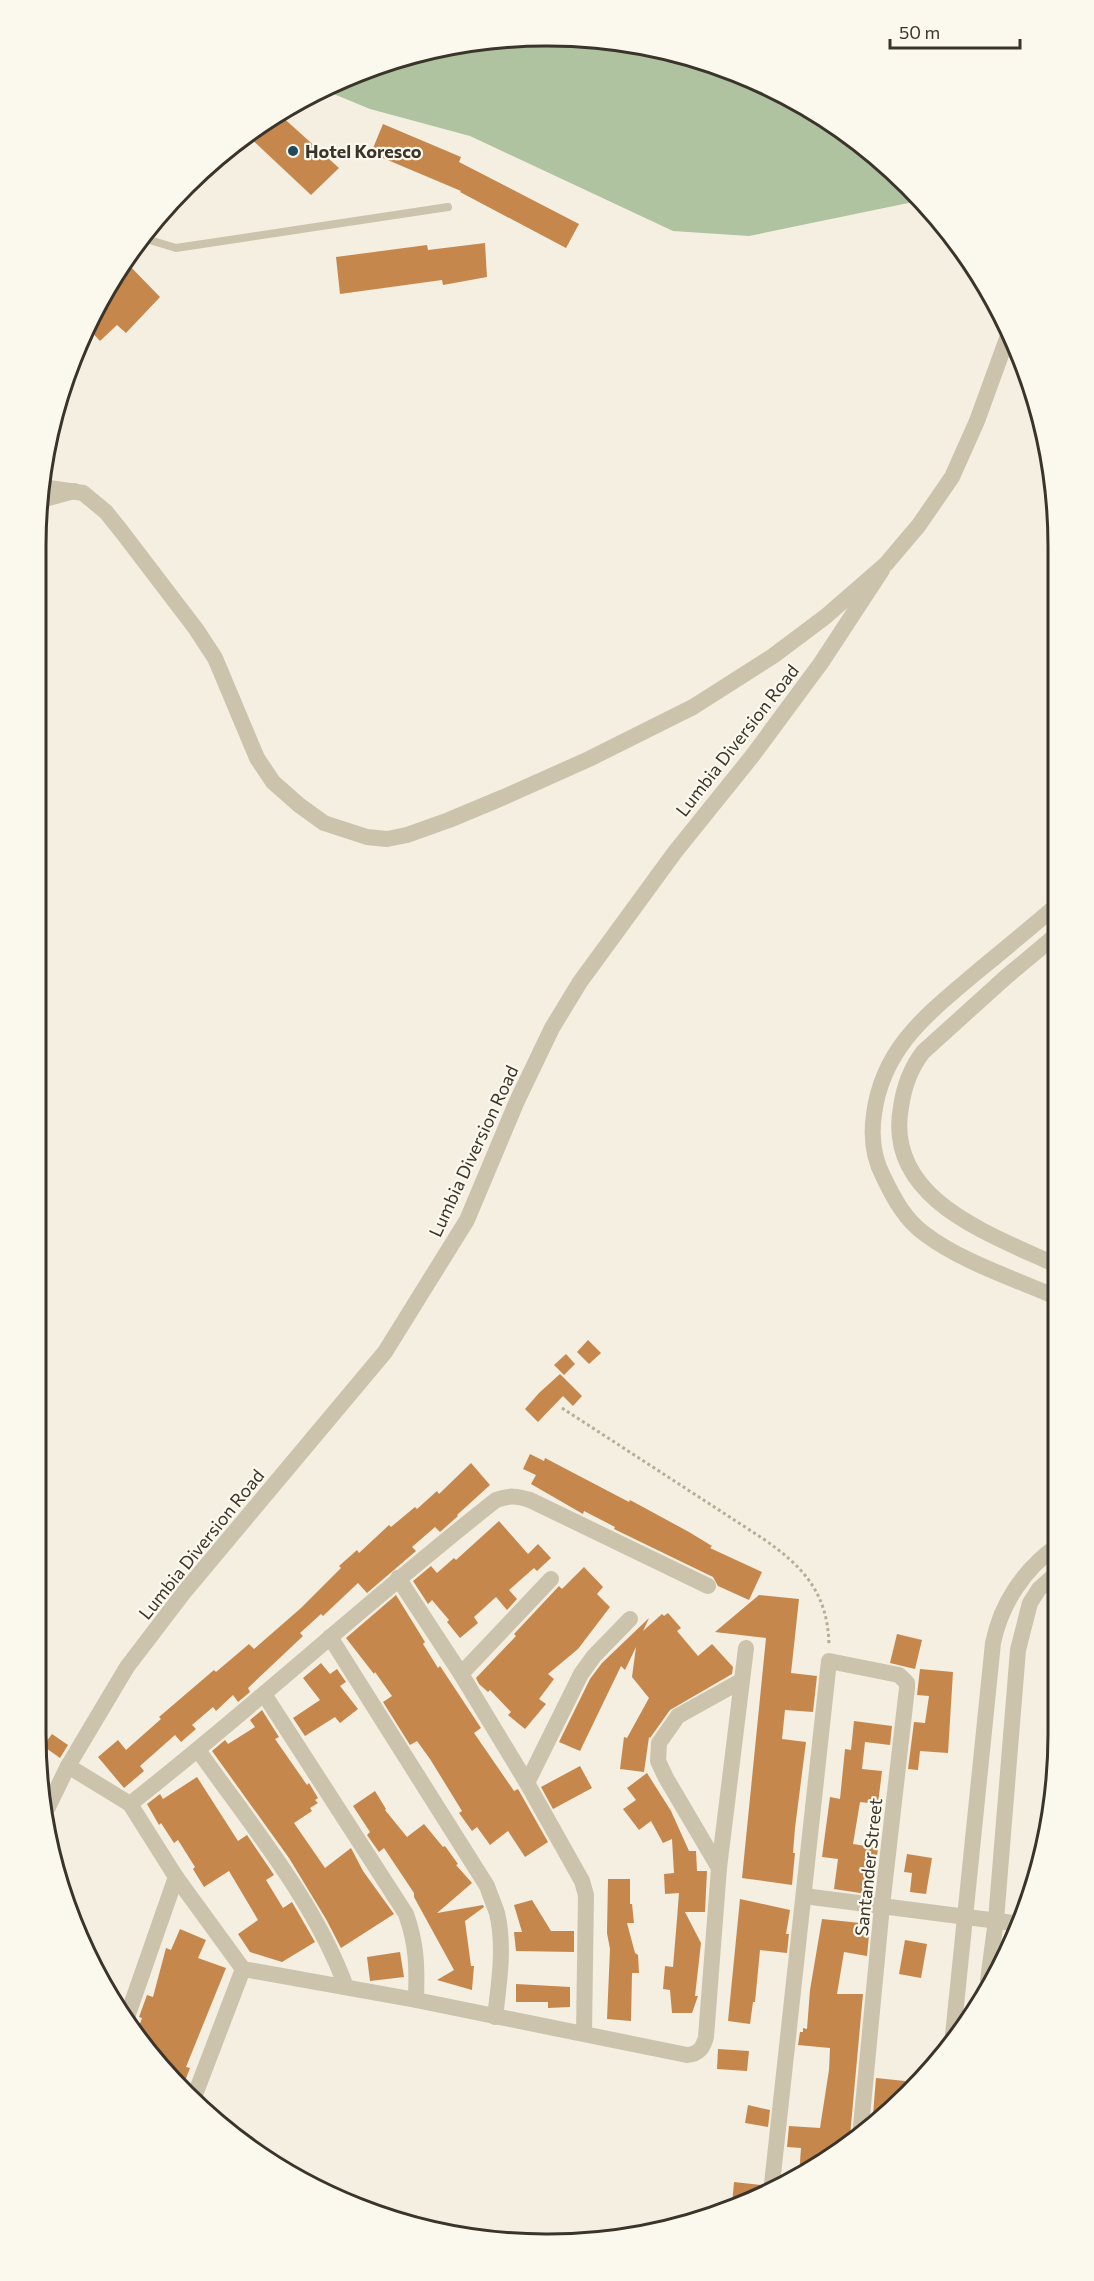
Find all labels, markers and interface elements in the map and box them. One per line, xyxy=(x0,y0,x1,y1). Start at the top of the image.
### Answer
scale bar xyxy=(890,12,1020,50)
text: 50 m xyxy=(899,21,940,43)
place label: Hotel Koresco xyxy=(305,140,422,162)
marker: Hotel Koresco xyxy=(286,144,300,158)
street label: Lumbia Diversion Road xyxy=(671,660,803,820)
street label: Lumbia Diversion Road xyxy=(424,1062,522,1240)
street label: Lumbia Diversion Road xyxy=(134,1465,268,1623)
street label: Santander Street xyxy=(850,1797,886,1937)

